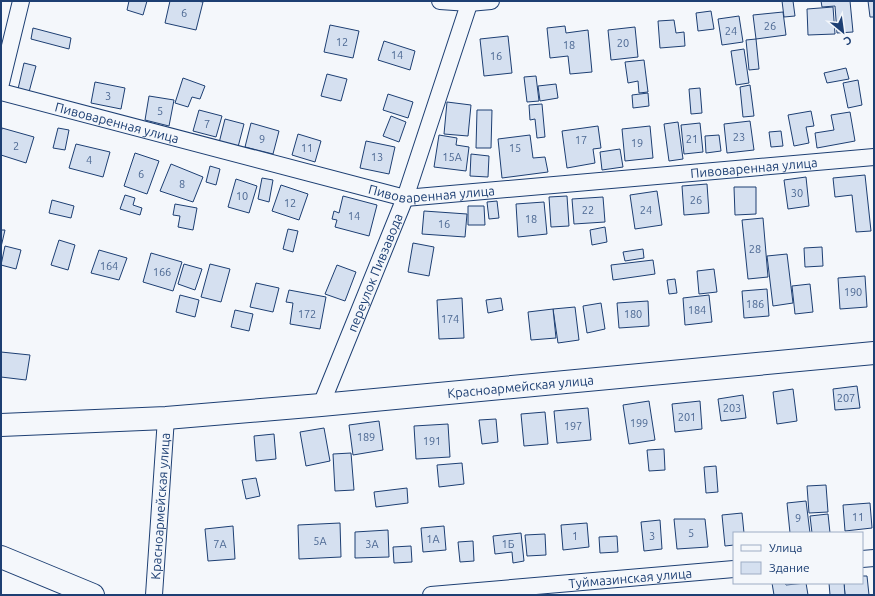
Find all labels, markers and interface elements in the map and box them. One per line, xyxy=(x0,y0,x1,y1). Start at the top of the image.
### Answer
house number: 6 xyxy=(181,7,187,19)
north arrow xyxy=(823,12,863,52)
house number: 26 xyxy=(764,20,776,32)
house number: 24 xyxy=(725,25,737,37)
text: С xyxy=(842,34,854,48)
house number: 12 xyxy=(336,36,348,48)
house number: 20 xyxy=(617,37,629,49)
house number: 18 xyxy=(563,39,575,51)
house number: 14 xyxy=(391,49,403,61)
house number: 16 xyxy=(490,50,502,62)
house number: 3 xyxy=(105,90,111,102)
street label: Пивоваренная улица xyxy=(54,99,181,145)
house number: 5 xyxy=(157,105,163,117)
house number: 7 xyxy=(204,118,210,130)
house number: 23 xyxy=(733,131,745,143)
house number: 9 xyxy=(259,133,265,145)
house number: 21 xyxy=(686,133,698,145)
house number: 17 xyxy=(575,134,587,146)
house number: 19 xyxy=(631,137,643,149)
house number: 2 xyxy=(13,140,19,152)
house number: 11 xyxy=(301,142,313,154)
house number: 15 xyxy=(509,142,521,154)
house number: 13 xyxy=(371,151,383,163)
house number: 15А xyxy=(442,151,463,163)
house number: 4 xyxy=(86,154,92,166)
street label: Пивоваренная улица xyxy=(690,155,818,180)
house number: 6 xyxy=(138,168,144,180)
house number: 8 xyxy=(179,178,185,190)
street label: Пивоваренная улица xyxy=(367,182,495,205)
house number: 30 xyxy=(791,187,803,199)
house number: 10 xyxy=(236,190,248,202)
house number: 26 xyxy=(690,194,702,206)
house number: 12 xyxy=(284,197,296,209)
house number: 22 xyxy=(582,204,594,216)
house number: 24 xyxy=(640,204,652,216)
house number: 14 xyxy=(348,210,360,222)
street label: переулок Пивзавода xyxy=(345,211,405,334)
house number: 18 xyxy=(525,213,537,225)
house number: 16 xyxy=(438,218,450,230)
house number: 28 xyxy=(749,243,761,255)
house number: 164 xyxy=(100,260,118,272)
house number: 166 xyxy=(153,266,171,278)
house number: 190 xyxy=(844,286,862,298)
house number: 186 xyxy=(746,298,764,310)
house number: 184 xyxy=(688,304,706,316)
house number: 172 xyxy=(298,308,316,320)
house number: 180 xyxy=(624,308,642,320)
house number: 174 xyxy=(441,313,459,325)
street label: Красноармейская улица xyxy=(447,372,594,400)
house number: 207 xyxy=(837,392,855,404)
house number: 203 xyxy=(723,402,741,414)
house number: 201 xyxy=(678,411,696,423)
house number: 199 xyxy=(630,417,648,429)
house number: 197 xyxy=(564,420,582,432)
house number: 189 xyxy=(357,431,375,443)
street label: Красноармейская улица xyxy=(148,432,172,580)
house number: 191 xyxy=(423,435,441,447)
house number: 11 xyxy=(852,511,864,523)
house number: 9 xyxy=(795,512,801,524)
house number: 5 xyxy=(688,527,694,539)
house number: 1 xyxy=(572,530,578,542)
house number: 3 xyxy=(649,530,655,542)
legend xyxy=(733,532,863,584)
house number: 1А xyxy=(426,533,441,545)
house number: 5А xyxy=(313,535,328,547)
house number: 7А xyxy=(213,538,228,550)
house number: 3А xyxy=(365,538,380,550)
house number: 1Б xyxy=(502,538,515,550)
text: Улица xyxy=(769,541,802,554)
text: Здание xyxy=(769,561,810,574)
street label: Туймазинская улица xyxy=(568,566,693,590)

